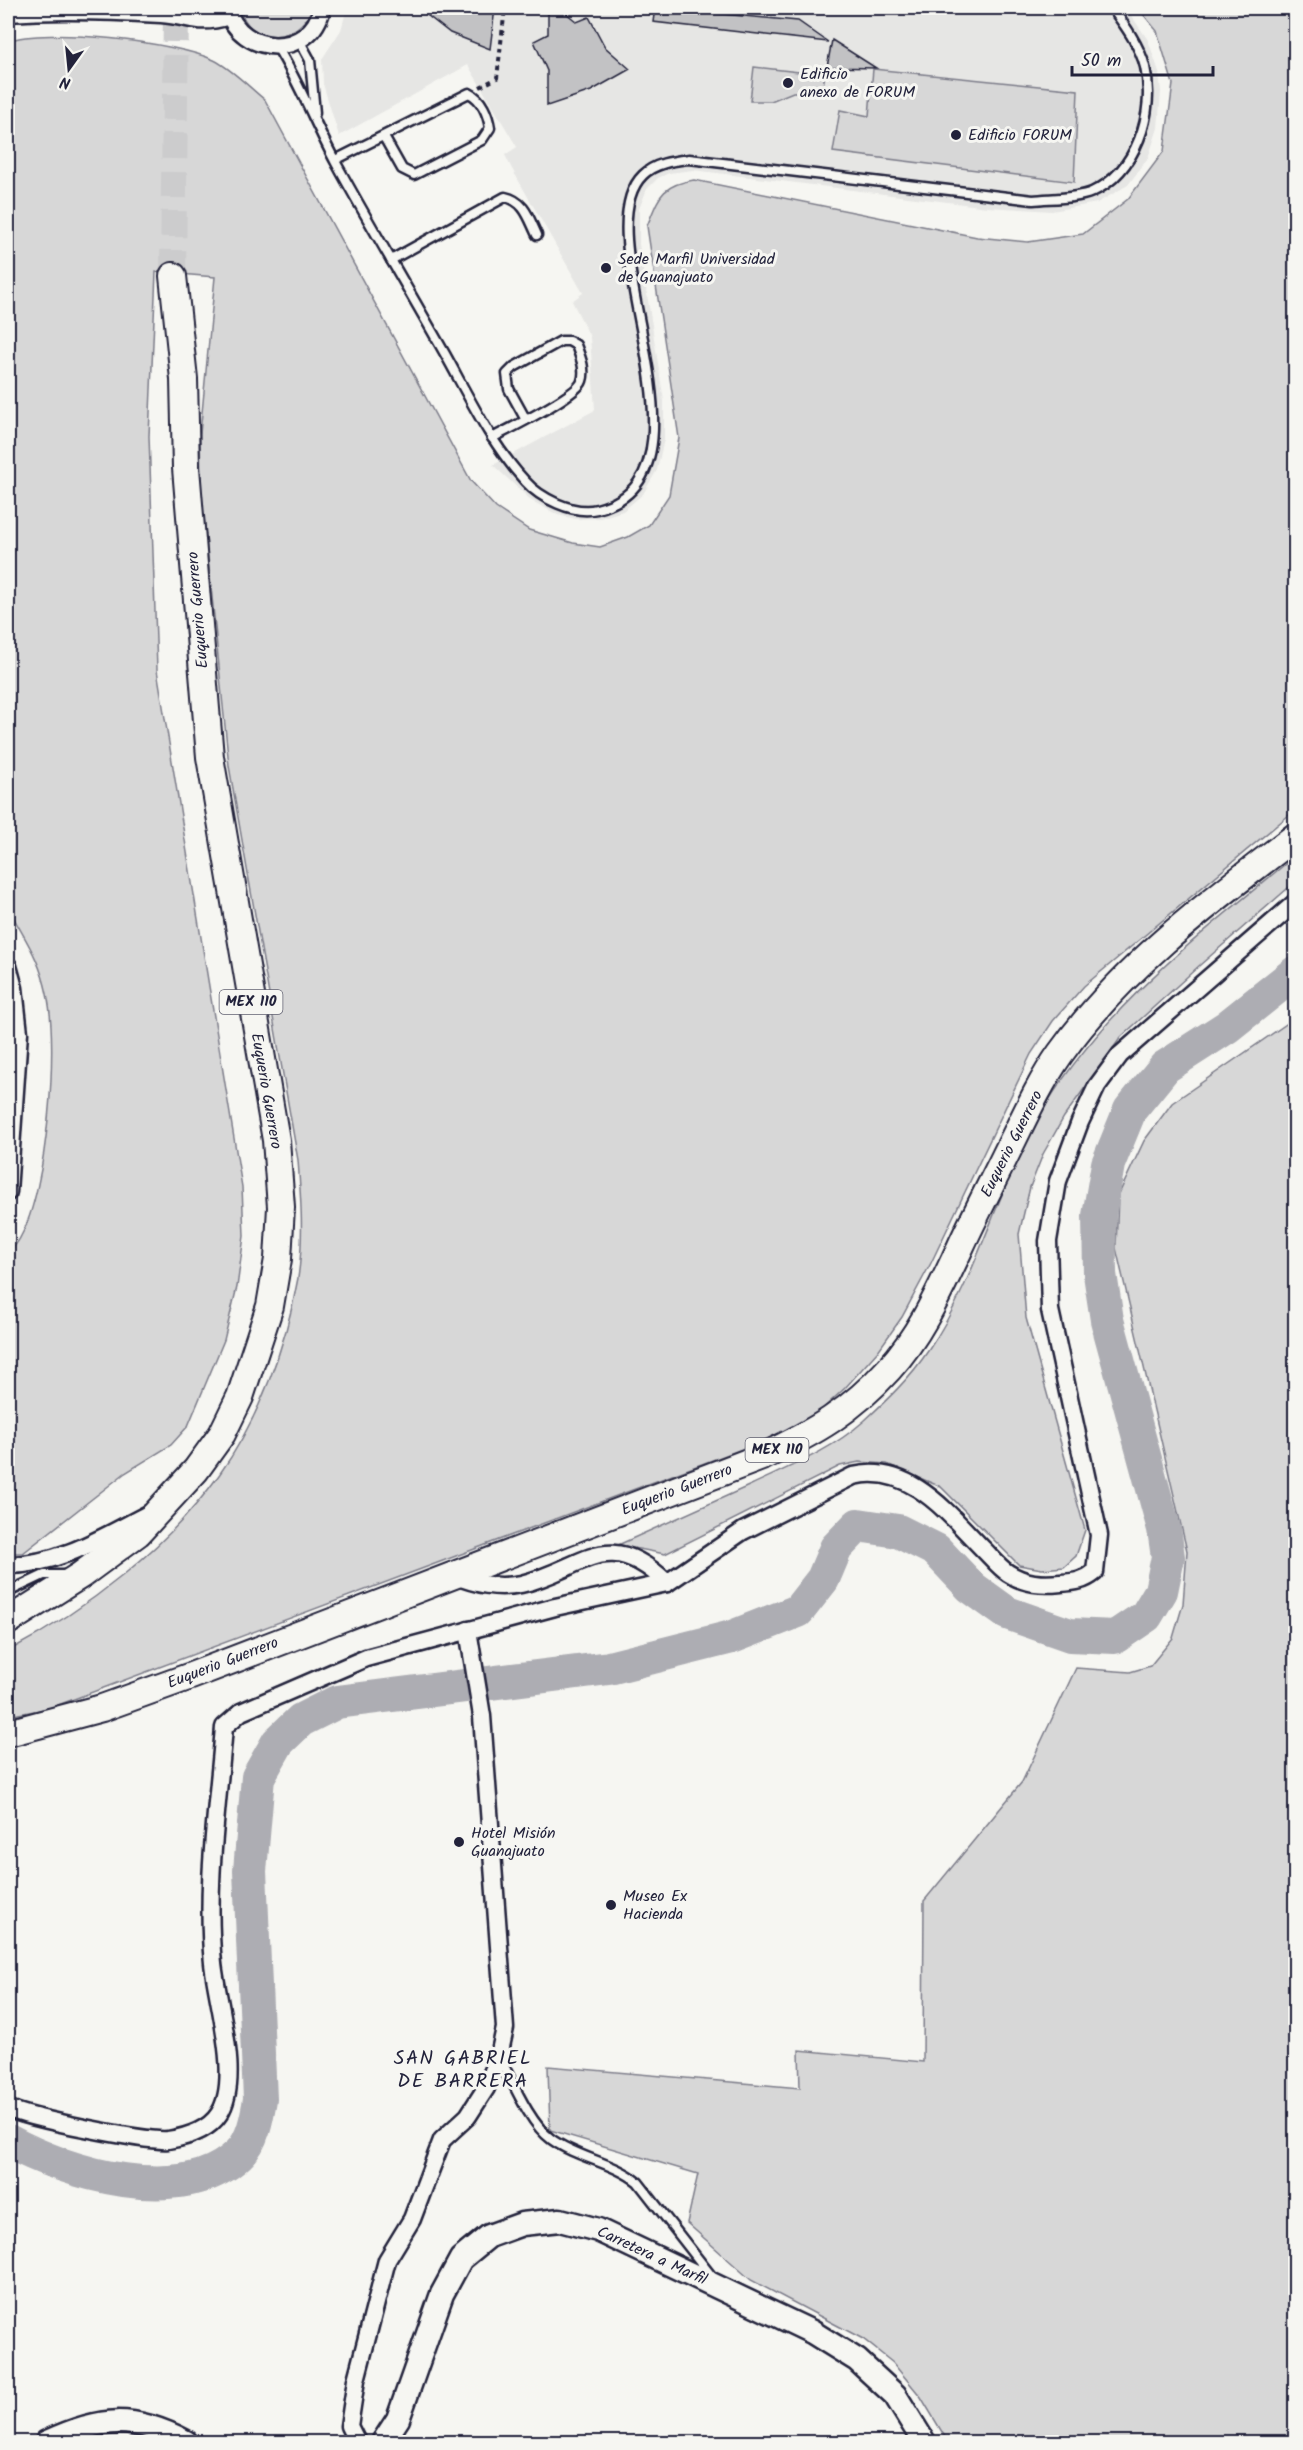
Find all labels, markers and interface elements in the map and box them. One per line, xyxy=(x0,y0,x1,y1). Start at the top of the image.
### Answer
north arrow xyxy=(39,39,99,99)
scale bar xyxy=(1072,39,1213,77)
text: 50 m xyxy=(1081,47,1121,76)
place label: Edificio anexo de FORUM xyxy=(800,62,915,105)
text: N xyxy=(57,69,74,95)
marker: Edificio anexo de FORUM xyxy=(781,76,795,90)
place label: Edificio FORUM xyxy=(968,123,1072,148)
marker: Edificio FORUM xyxy=(949,128,963,142)
place label: Sede Marfil Universidad de Guanajuato xyxy=(618,247,776,290)
marker: Sede Marfil Universidad de Guanajuato xyxy=(599,261,613,275)
street label: Euquerio Guerrero xyxy=(180,550,216,670)
road number: MEX 110 xyxy=(220,990,282,1014)
street label: Euquerio Guerrero xyxy=(244,1031,288,1151)
street label: Euquerio Guerrero xyxy=(974,1086,1050,1202)
road number: MEX 110 xyxy=(746,1438,808,1462)
street label: Euquerio Guerrero xyxy=(618,1457,736,1523)
street label: Euquerio Guerrero xyxy=(164,1630,282,1696)
place label: Hotel Misión Guanajuato xyxy=(471,1821,556,1864)
marker: Hotel Misión Guanajuato xyxy=(452,1835,466,1849)
place label: Museo Ex Hacienda xyxy=(623,1884,688,1927)
marker: Museo Ex Hacienda xyxy=(604,1898,618,1912)
district label: SAN GABRIEL DE BARRERA xyxy=(394,2043,532,2098)
street label: Carretera a Marfil xyxy=(593,2219,711,2293)

